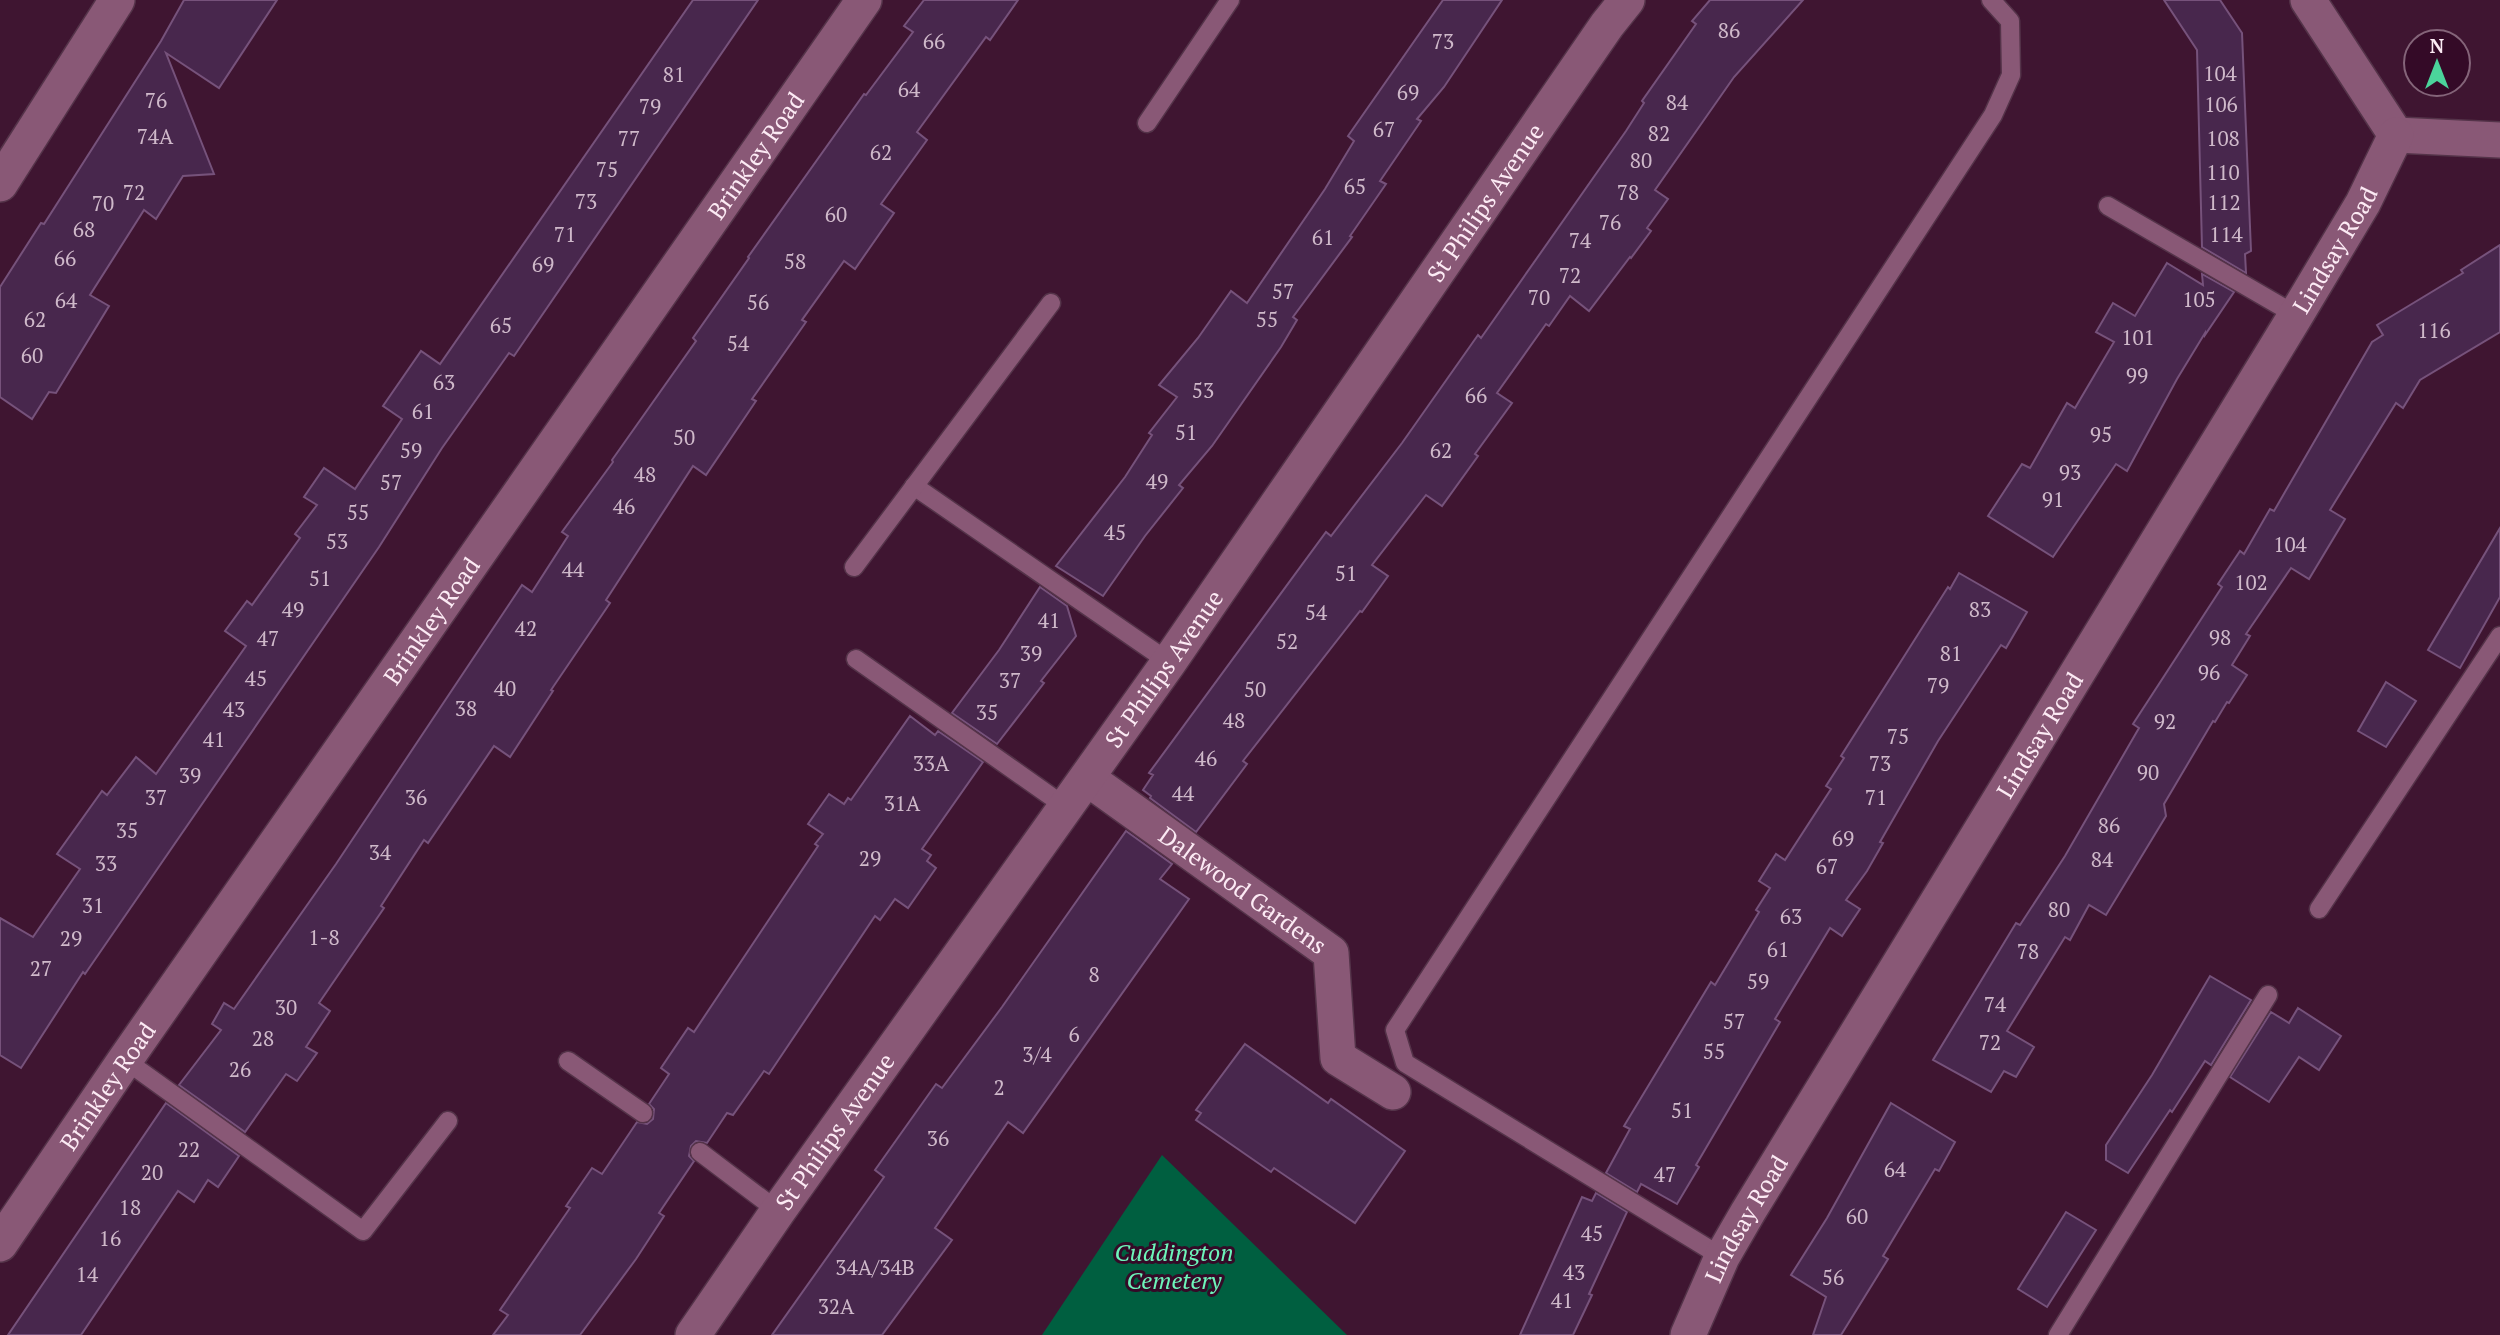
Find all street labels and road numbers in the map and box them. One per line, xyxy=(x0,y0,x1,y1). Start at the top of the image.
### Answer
street label: Brinkley Road xyxy=(700,86,811,226)
street label: St Philips Avenue xyxy=(1419,117,1551,288)
street label: Lindsay Road xyxy=(2285,181,2385,319)
street label: Brinkley Road xyxy=(376,551,487,691)
street label: St Philips Avenue xyxy=(1097,583,1230,754)
street label: Lindsay Road xyxy=(1989,666,2090,804)
street label: Dalewood Gardens xyxy=(1153,819,1333,961)
street label: Brinkley Road xyxy=(52,1016,163,1156)
street label: St Philips Avenue xyxy=(768,1047,902,1216)
street label: Lindsay Road xyxy=(1697,1149,1795,1287)

